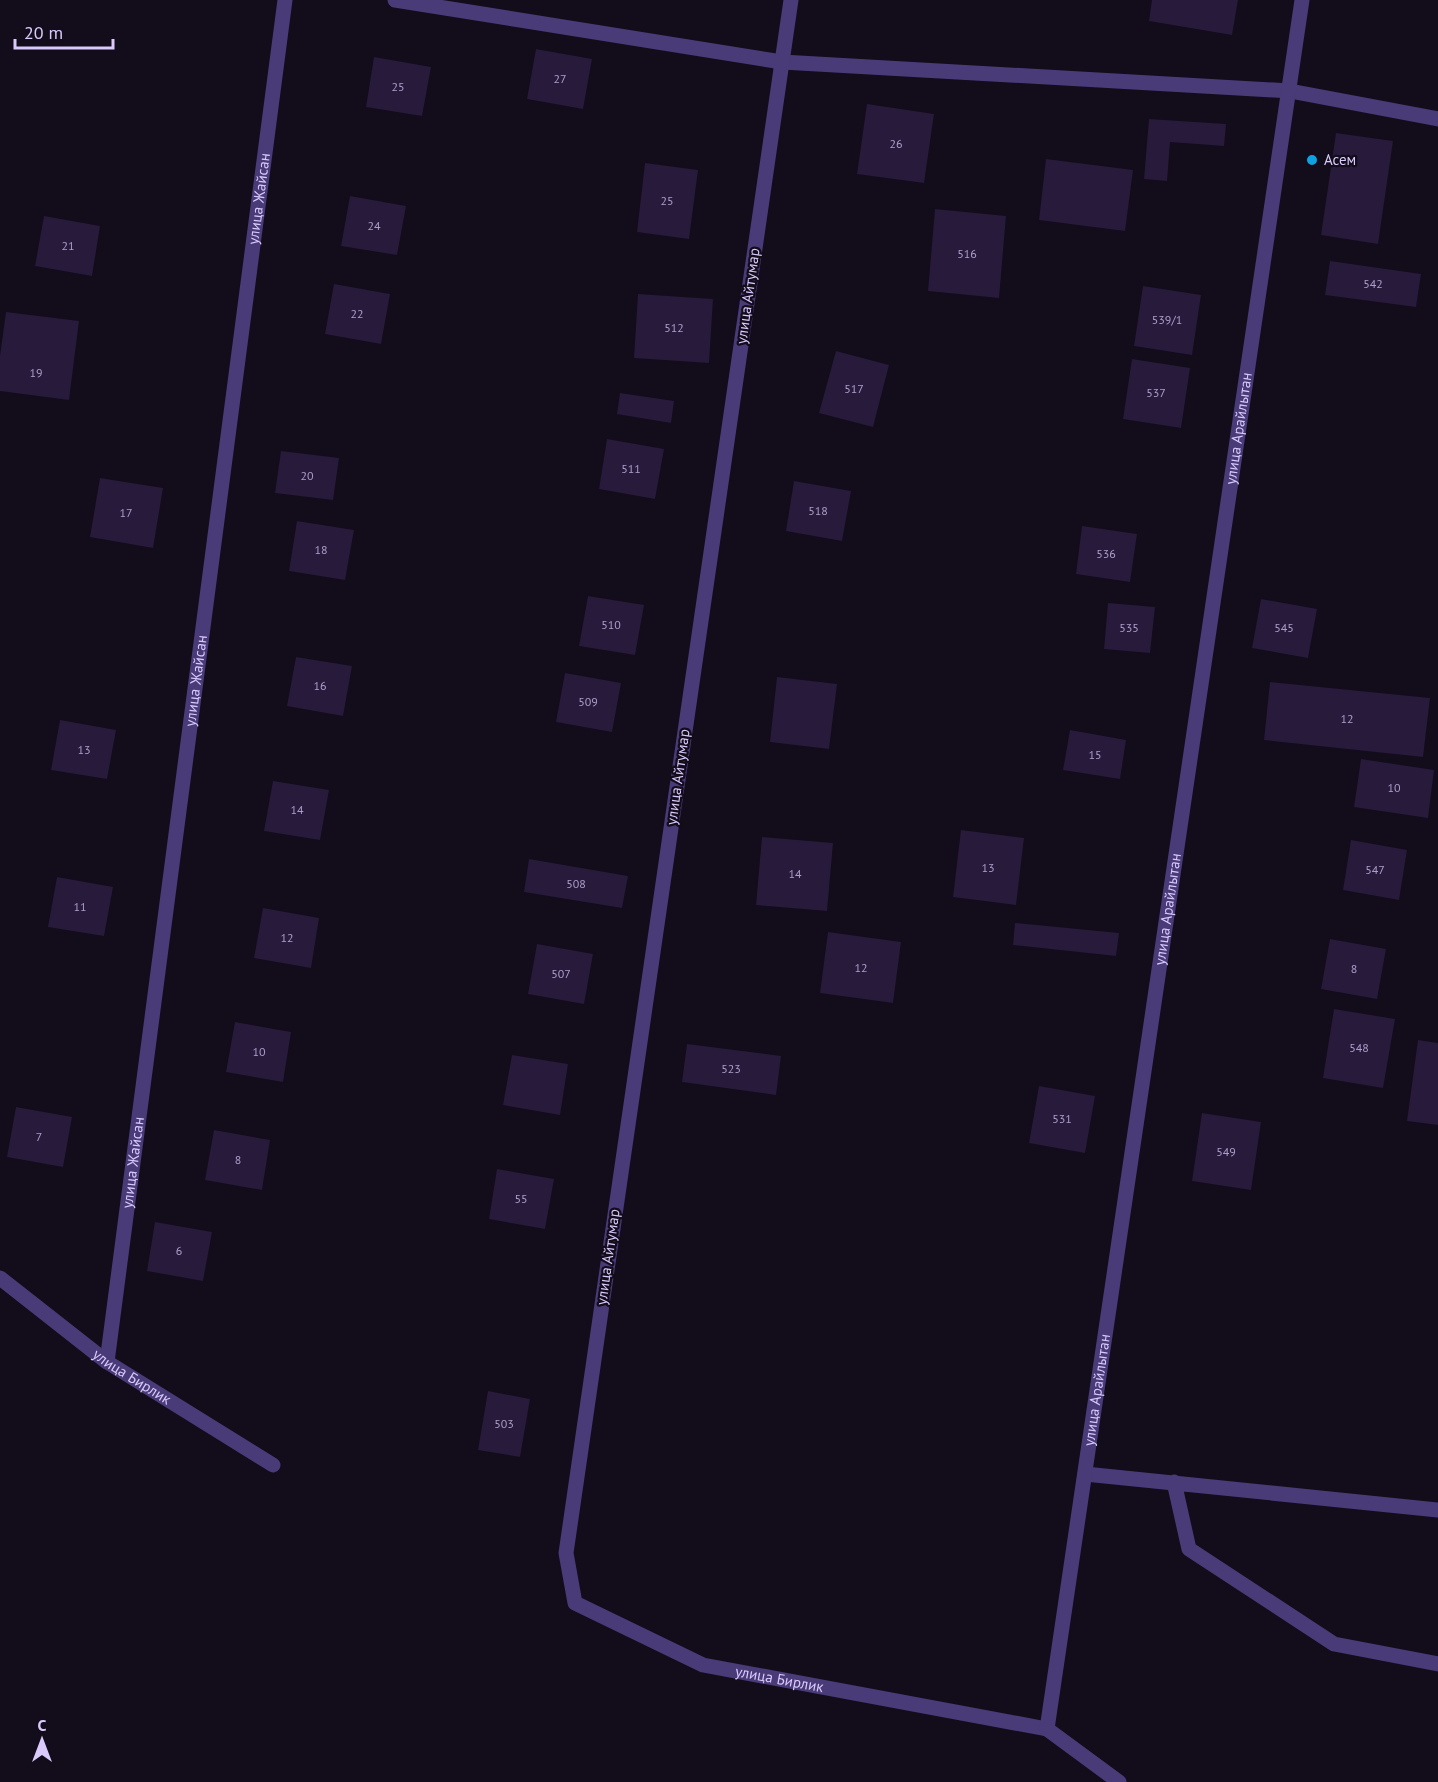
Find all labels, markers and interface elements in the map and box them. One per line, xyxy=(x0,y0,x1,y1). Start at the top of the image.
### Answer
scale bar xyxy=(15,12,112,50)
text: 20 m xyxy=(24,21,63,44)
house number: 27 xyxy=(553,71,567,86)
house number: 25 xyxy=(391,79,405,94)
house number: 26 xyxy=(889,136,903,151)
place label: Асем xyxy=(1324,150,1356,169)
street label: улица Жайсан xyxy=(243,152,274,246)
marker: Асем xyxy=(1305,153,1319,167)
house number: 25 xyxy=(660,193,674,208)
house number: 24 xyxy=(367,218,381,233)
house number: 21 xyxy=(61,238,75,253)
house number: 516 xyxy=(957,246,977,261)
street label: улица Айтумар xyxy=(731,247,764,345)
house number: 542 xyxy=(1363,276,1383,291)
house number: 22 xyxy=(350,306,364,321)
house number: 539/1 xyxy=(1152,312,1182,327)
house number: 512 xyxy=(664,320,684,335)
house number: 19 xyxy=(29,365,43,380)
street label: улица Арайлытан xyxy=(1221,371,1256,486)
house number: 517 xyxy=(844,381,864,396)
house number: 537 xyxy=(1146,385,1166,400)
house number: 511 xyxy=(621,461,641,476)
house number: 20 xyxy=(300,468,314,483)
house number: 518 xyxy=(808,503,828,518)
house number: 17 xyxy=(119,505,133,520)
house number: 18 xyxy=(314,542,328,557)
house number: 536 xyxy=(1096,546,1116,561)
house number: 510 xyxy=(601,617,621,632)
house number: 535 xyxy=(1119,620,1139,635)
house number: 545 xyxy=(1274,620,1294,635)
street label: улица Жайсан xyxy=(180,634,211,728)
house number: 16 xyxy=(313,678,327,693)
house number: 509 xyxy=(578,694,598,709)
house number: 12 xyxy=(1340,711,1354,726)
street label: улица Айтумар xyxy=(661,728,694,826)
house number: 13 xyxy=(77,742,91,757)
house number: 15 xyxy=(1088,747,1102,762)
house number: 10 xyxy=(1387,780,1401,795)
house number: 14 xyxy=(290,802,304,817)
street label: улица Арайлытан xyxy=(1150,852,1185,967)
house number: 13 xyxy=(981,860,995,875)
house number: 547 xyxy=(1365,862,1385,877)
house number: 14 xyxy=(788,866,802,881)
house number: 508 xyxy=(566,876,586,891)
house number: 11 xyxy=(73,899,87,914)
house number: 12 xyxy=(280,930,294,945)
house number: 12 xyxy=(854,960,868,975)
house number: 8 xyxy=(1351,961,1357,976)
house number: 507 xyxy=(551,966,571,981)
house number: 548 xyxy=(1349,1040,1369,1055)
house number: 10 xyxy=(252,1044,266,1059)
house number: 523 xyxy=(721,1061,741,1076)
house number: 531 xyxy=(1052,1111,1072,1126)
street label: улица Жайсан xyxy=(117,1116,148,1210)
house number: 7 xyxy=(36,1129,42,1144)
house number: 549 xyxy=(1216,1144,1236,1159)
house number: 8 xyxy=(235,1152,241,1167)
house number: 55 xyxy=(514,1191,528,1206)
street label: улица Айтумар xyxy=(591,1208,624,1306)
house number: 6 xyxy=(176,1243,182,1258)
street label: улица Арайлытан xyxy=(1079,1333,1114,1447)
street label: улица Бирлик xyxy=(89,1344,176,1409)
house number: 503 xyxy=(494,1416,514,1431)
street label: улица Бирлик xyxy=(734,1661,826,1696)
north arrow xyxy=(12,1710,72,1770)
text: С xyxy=(38,1715,47,1735)

